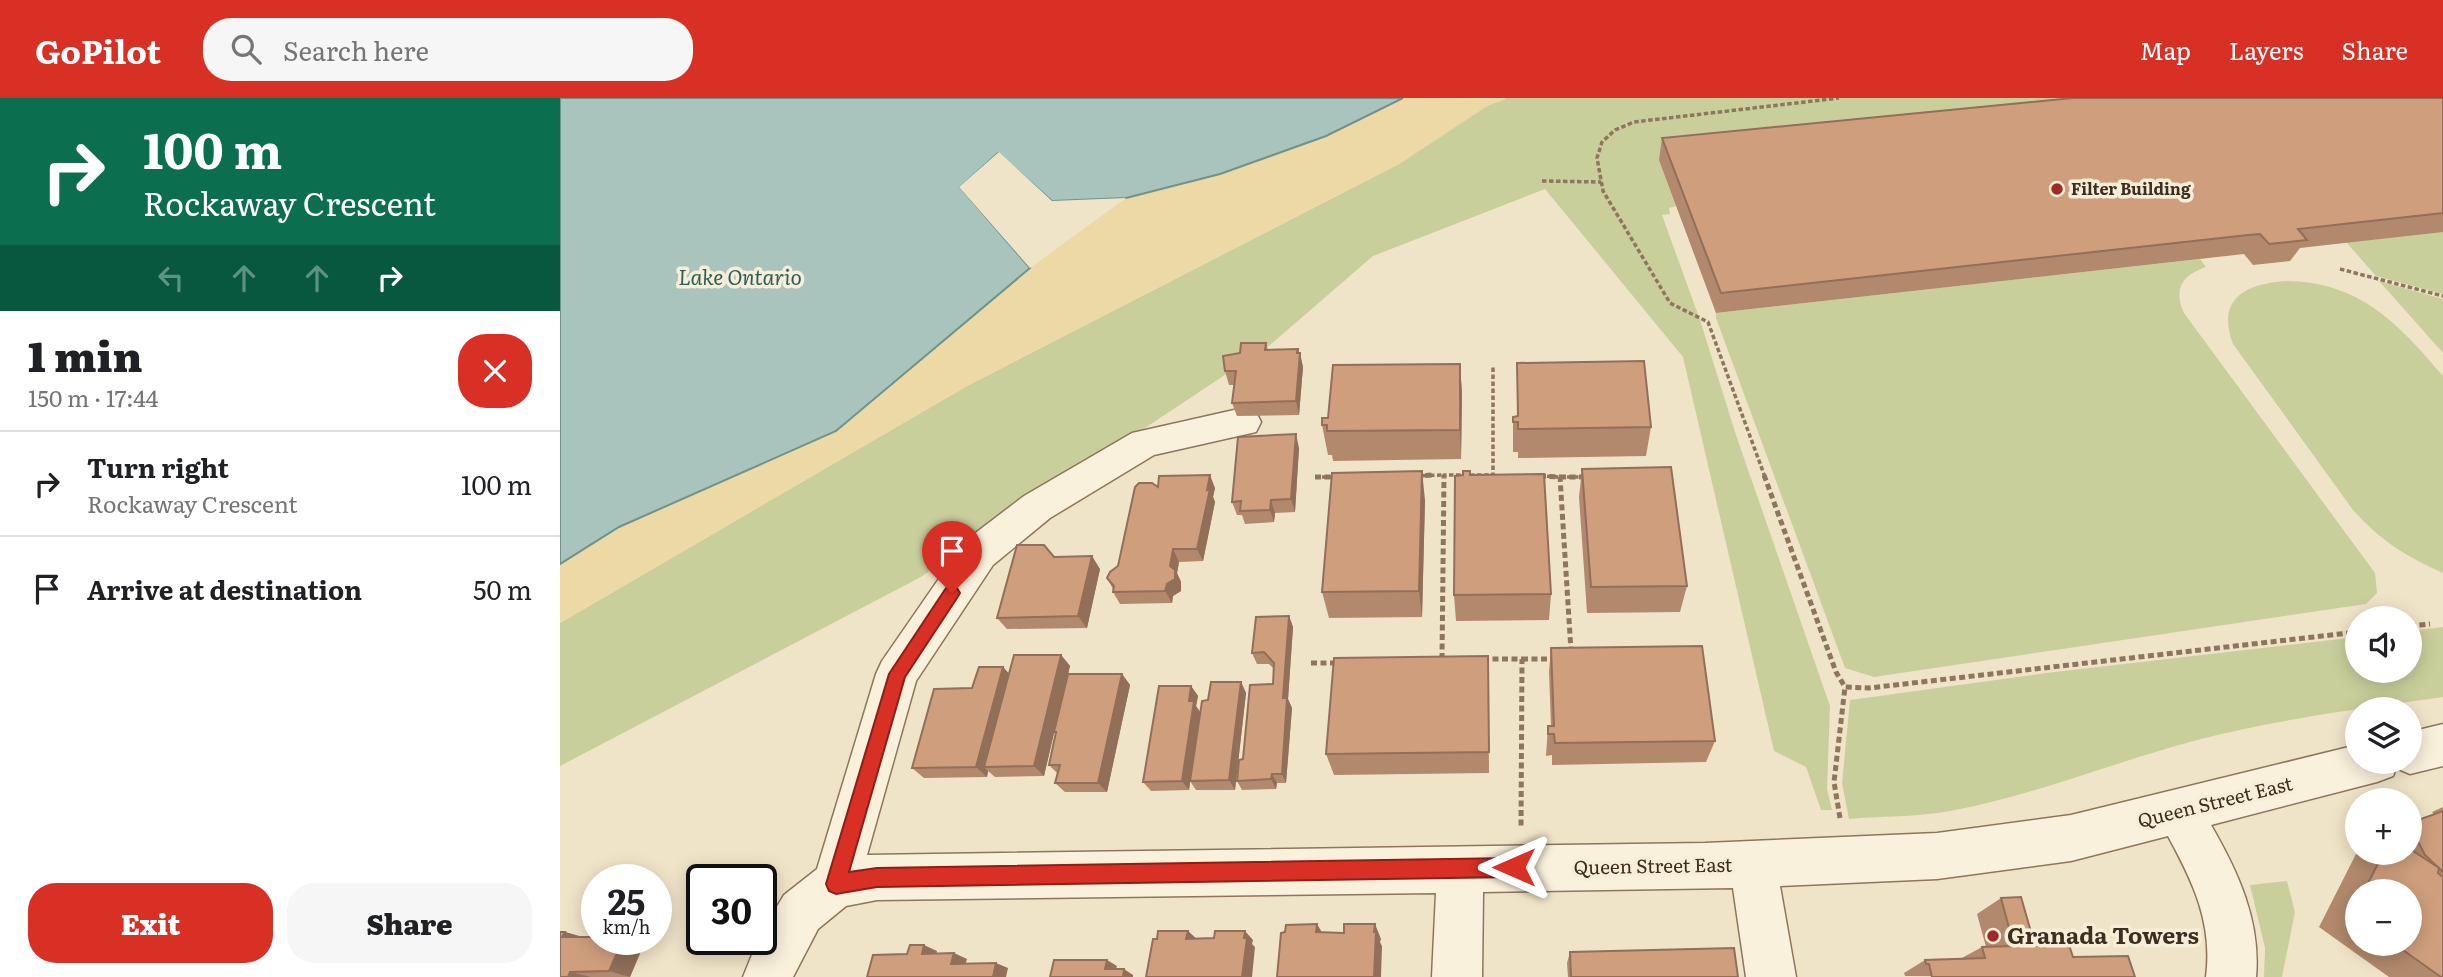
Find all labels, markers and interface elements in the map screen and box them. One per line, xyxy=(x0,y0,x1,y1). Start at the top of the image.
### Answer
search box xyxy=(203,18,693,81)
text: GoPilot xyxy=(35,25,161,74)
icon: search xyxy=(227,30,265,68)
text: Search here xyxy=(283,30,429,69)
text: Map xyxy=(2140,32,2191,67)
text: Layers xyxy=(2229,32,2303,67)
text: Share xyxy=(2341,32,2408,67)
text: 100 m xyxy=(143,111,282,184)
icon: right xyxy=(28,126,119,217)
place label: Filter Building xyxy=(2071,176,2191,200)
text: Rockaway Crescent xyxy=(143,178,436,226)
marker: Filter Building xyxy=(2049,181,2065,197)
icon: left xyxy=(152,259,190,297)
icon: ahead xyxy=(225,259,263,297)
icon: ahead xyxy=(298,259,336,297)
icon: right xyxy=(371,259,409,297)
water label: Lake Ontario xyxy=(678,260,802,291)
text: 1 min xyxy=(28,323,143,385)
button: close xyxy=(458,334,532,408)
text: 150 m · 17:44 xyxy=(28,380,159,414)
text: Turn right xyxy=(87,447,229,486)
text: 100 m xyxy=(461,464,532,503)
icon: right xyxy=(28,465,66,503)
text: Rockaway Crescent xyxy=(87,486,297,520)
pin xyxy=(922,521,982,593)
icon: arrive xyxy=(933,532,971,570)
text: Arrive at destination xyxy=(87,569,362,608)
text: 50 m xyxy=(473,569,532,608)
icon: arrive xyxy=(28,570,66,608)
map controls xyxy=(2345,606,2422,956)
button: sound xyxy=(2345,606,2422,683)
button: layers xyxy=(2345,697,2422,774)
street label: Queen Street East xyxy=(2134,768,2295,834)
button: + xyxy=(2345,788,2422,865)
position arrow xyxy=(1477,830,1551,904)
street label: Queen Street East xyxy=(1573,850,1733,880)
speed limit sign: 30 xyxy=(686,864,777,955)
text: 25 xyxy=(608,874,645,926)
button: − xyxy=(2345,879,2422,956)
button: Exit xyxy=(28,883,273,963)
button: Share xyxy=(287,883,532,963)
text: km/h xyxy=(603,913,650,940)
place label: Granada Towers xyxy=(2007,917,2199,951)
marker: Granada Towers xyxy=(1985,928,2001,944)

